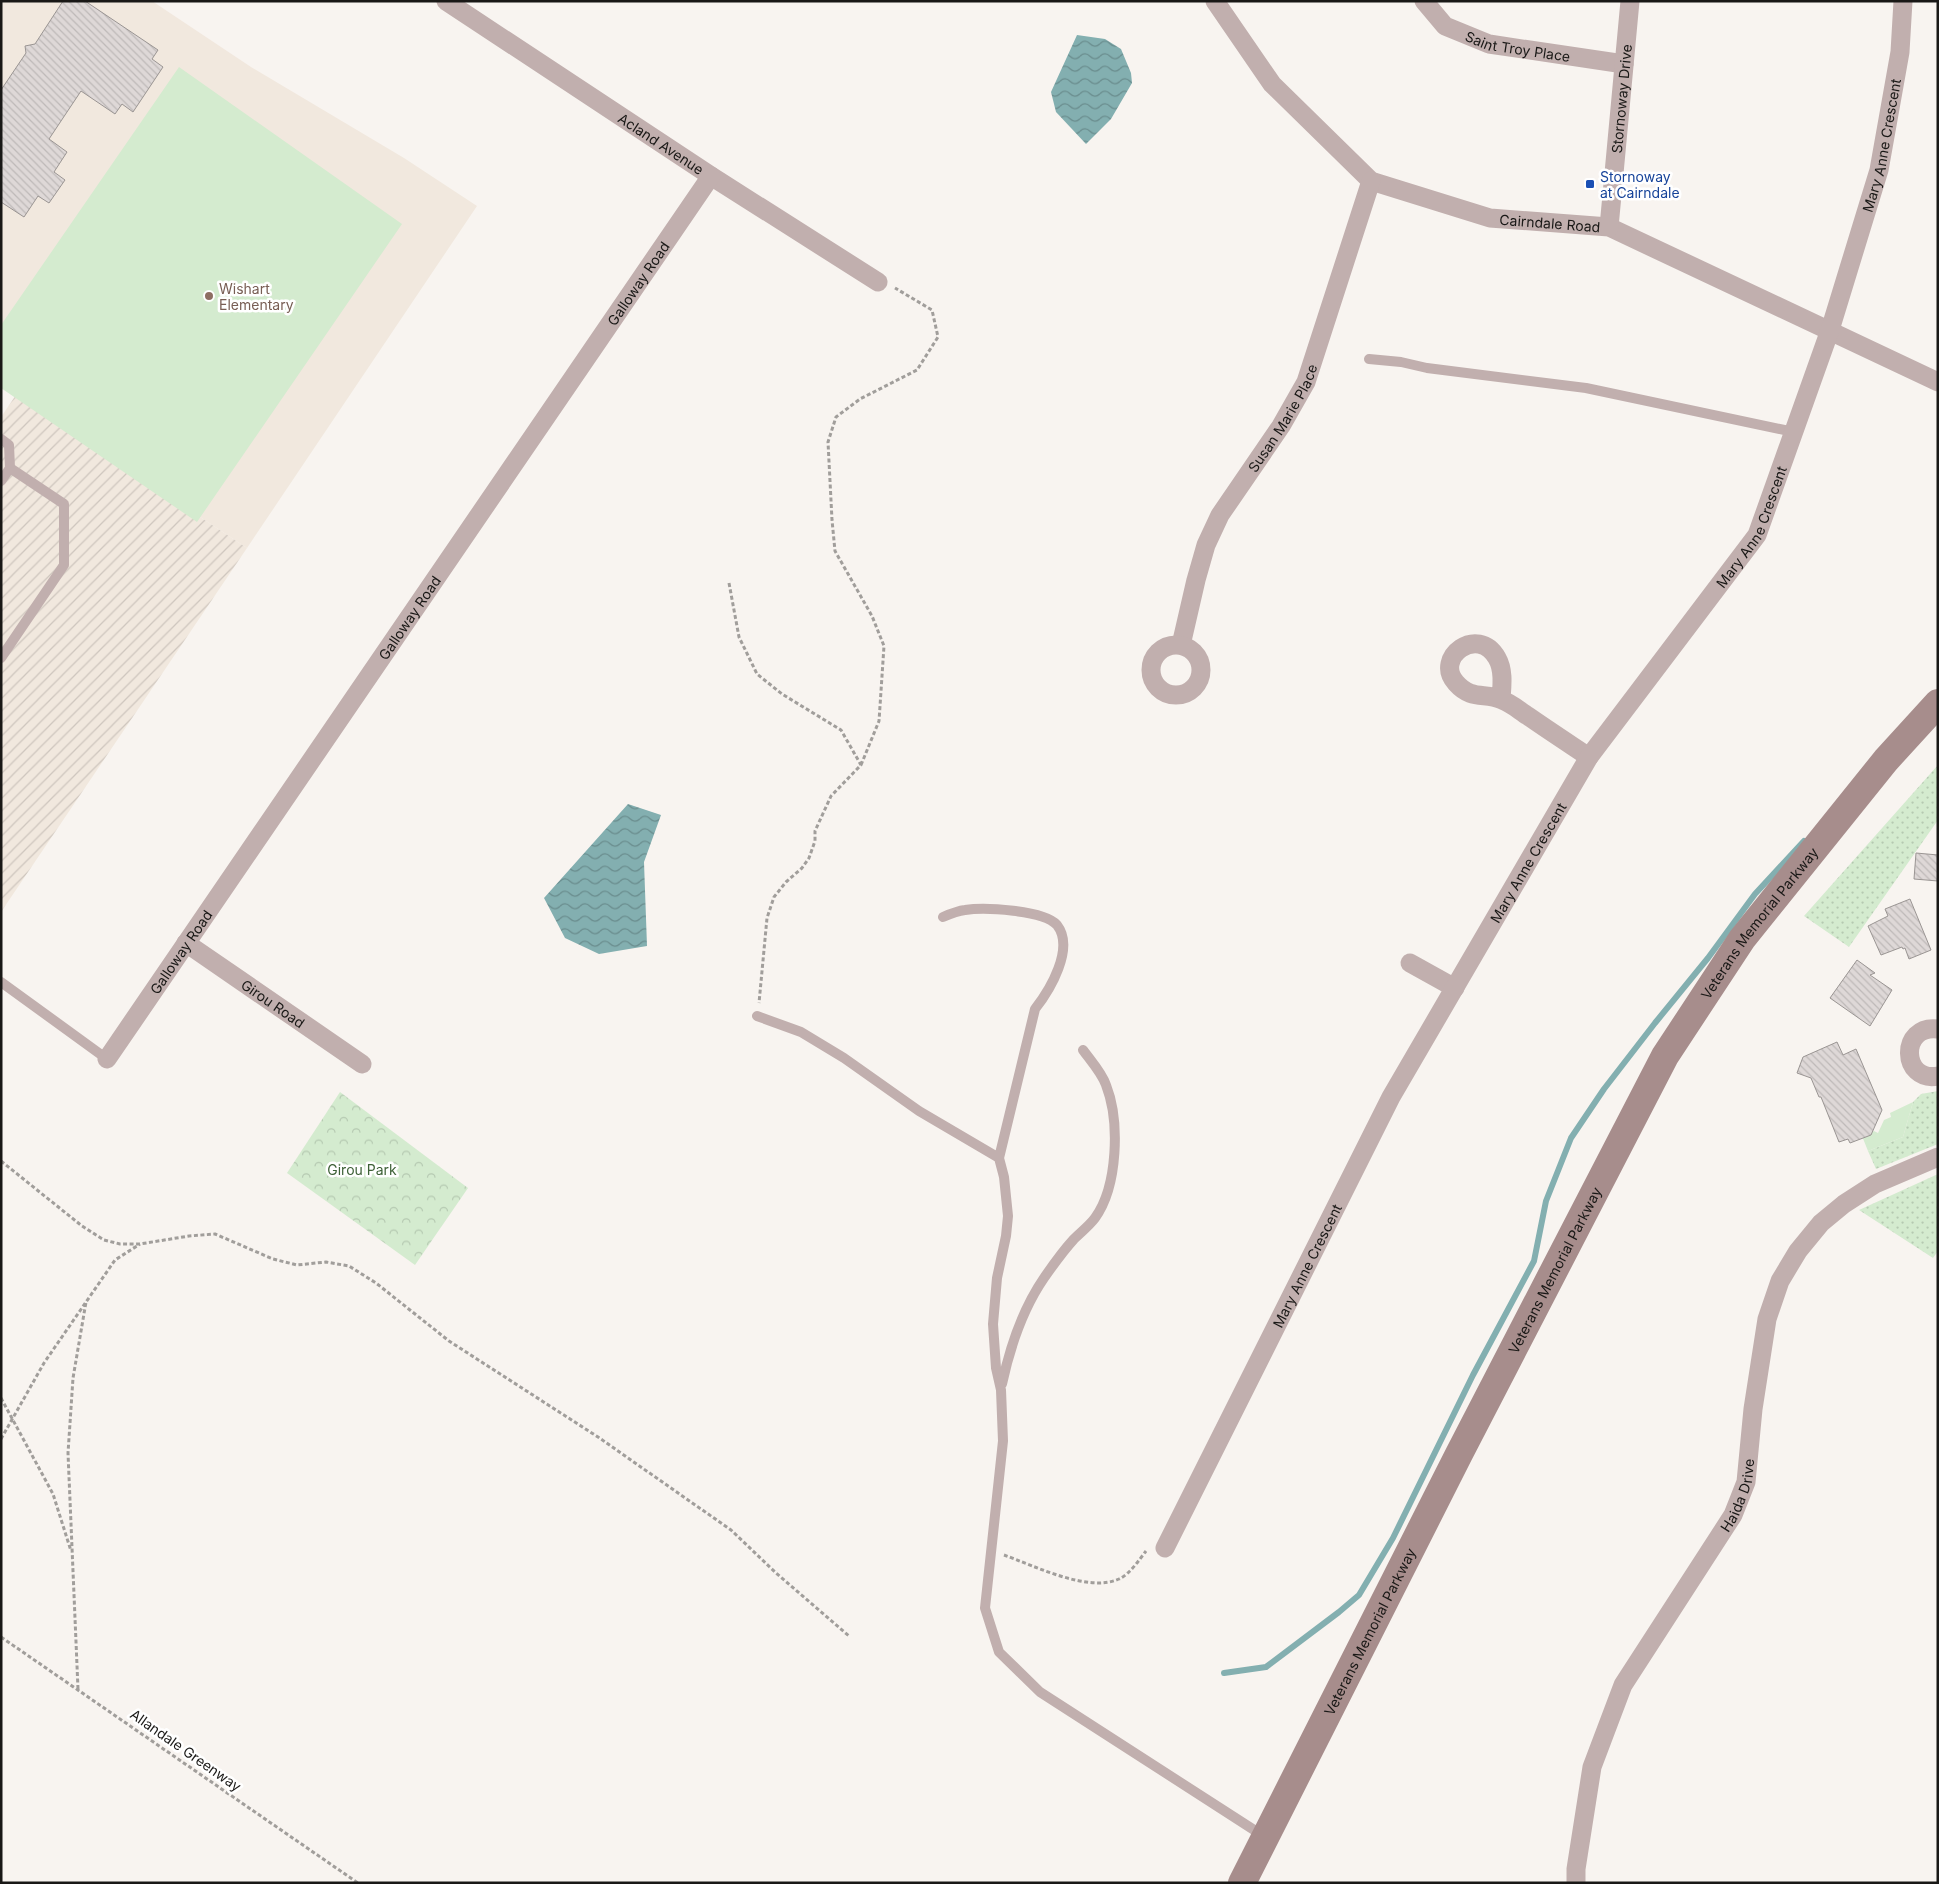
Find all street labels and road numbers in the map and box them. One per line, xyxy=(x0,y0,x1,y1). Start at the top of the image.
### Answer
street label: Saint Troy Place xyxy=(1463,27,1572,64)
street label: Stornoway Drive xyxy=(1607,43,1634,154)
street label: Mary Anne Crescent xyxy=(1858,77,1904,214)
street label: Acland Avenue xyxy=(615,109,707,178)
street label: Cairndale Road xyxy=(1499,210,1601,235)
street label: Galloway Road xyxy=(603,238,672,328)
street label: Susan Marie Place xyxy=(1244,362,1320,475)
street label: Mary Anne Crescent xyxy=(1712,463,1790,591)
street label: Galloway Road xyxy=(374,572,444,663)
street label: Mary Anne Crescent xyxy=(1486,799,1569,925)
street label: Veterans Memorial Parkway xyxy=(1697,844,1821,1002)
street label: Galloway Road xyxy=(146,906,215,997)
street label: Girou Road xyxy=(238,975,308,1031)
street label: Veterans Memorial Parkway xyxy=(1504,1184,1604,1356)
street label: Mary Anne Crescent xyxy=(1268,1200,1345,1330)
street label: Haida Drive xyxy=(1716,1458,1757,1535)
street label: Veterans Memorial Parkway xyxy=(1320,1545,1419,1718)
street label: Allandale Greenway xyxy=(127,1705,245,1795)

